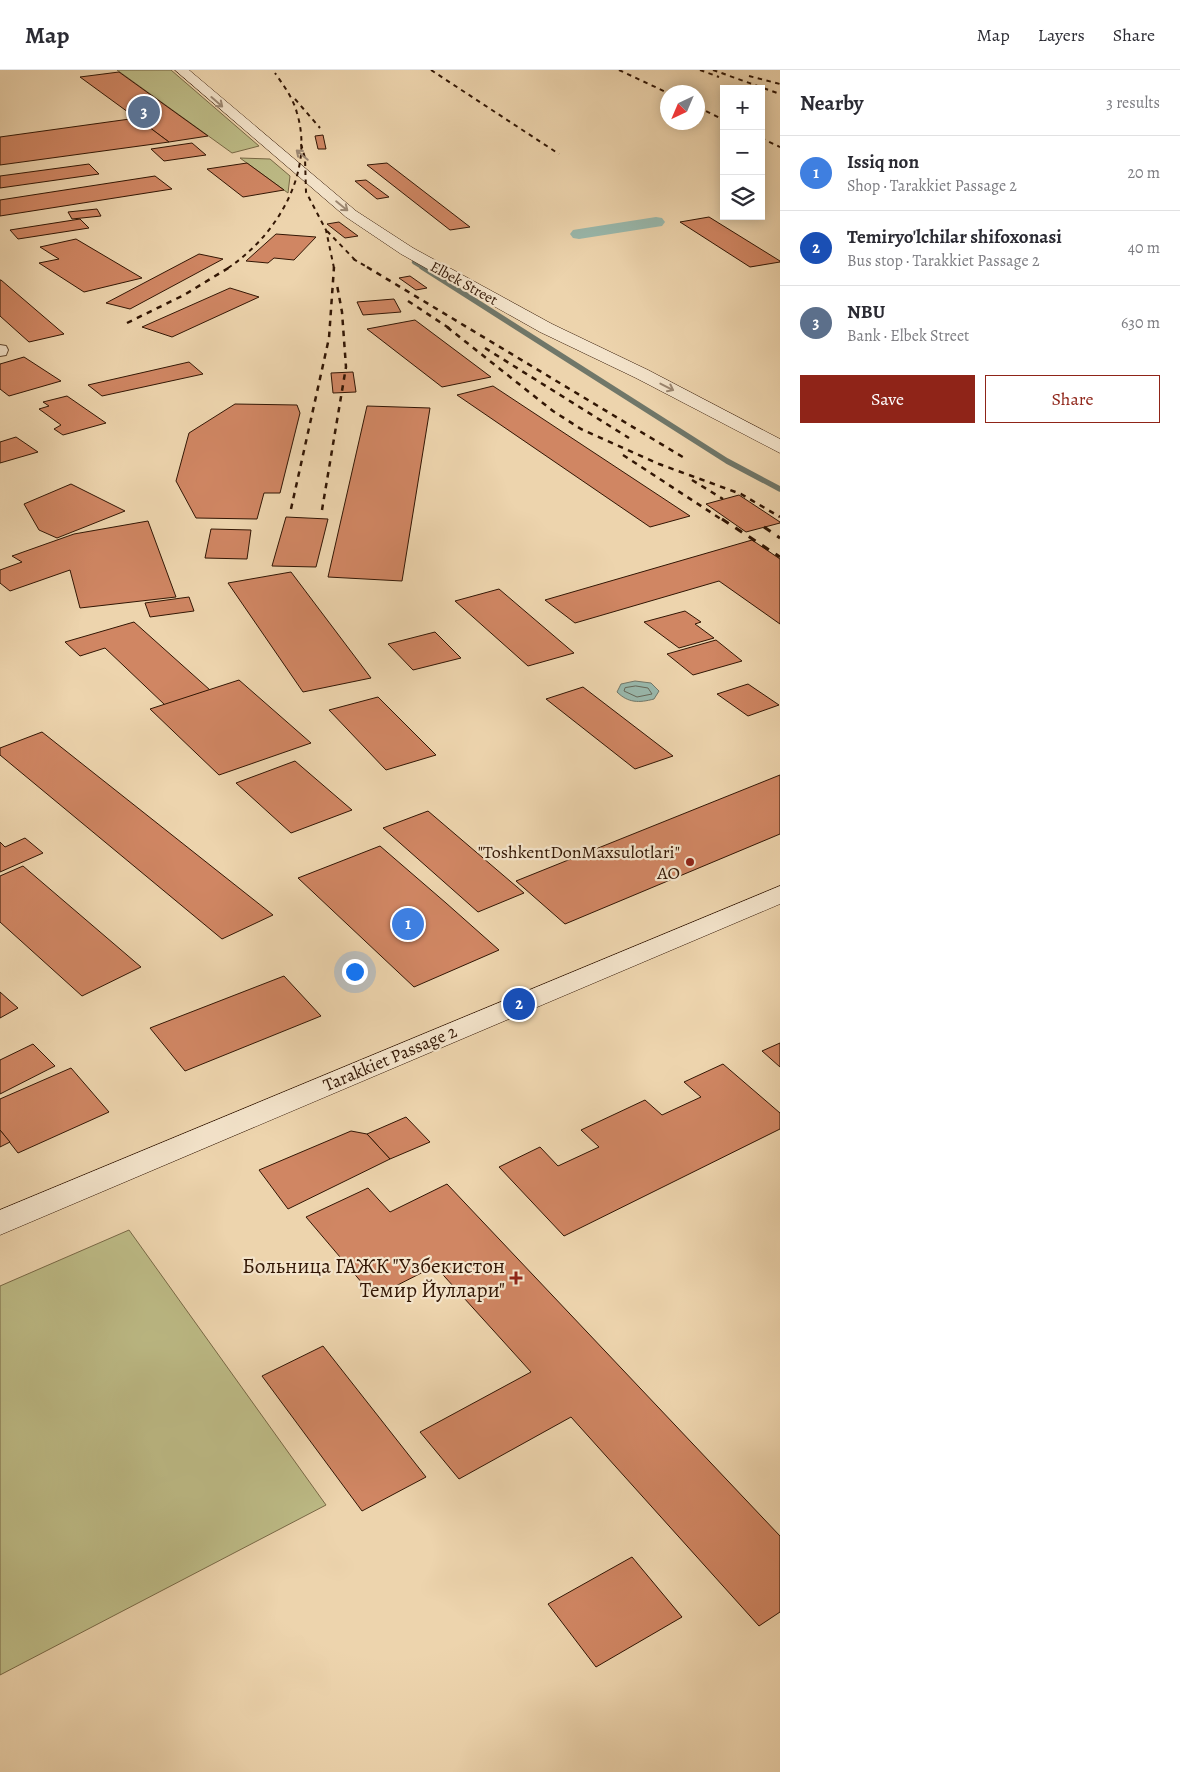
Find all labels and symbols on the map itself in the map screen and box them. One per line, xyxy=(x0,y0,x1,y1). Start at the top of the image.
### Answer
north arrow xyxy=(660,85,705,130)
pin: 3 xyxy=(128,93,160,131)
one-way arrow xyxy=(211,96,224,108)
one-way arrow xyxy=(295,150,308,161)
one-way arrow xyxy=(335,201,348,212)
street label: Elbek Street xyxy=(427,256,501,310)
one-way arrow xyxy=(659,383,674,392)
place label: "ToshkentDonMaxsulotlari" AO xyxy=(478,840,680,885)
marker: "ToshkentDonMaxsulotlari" AO xyxy=(684,856,696,868)
pin: 1 xyxy=(392,905,424,943)
your location xyxy=(342,959,368,985)
pin: 2 xyxy=(503,985,535,1023)
street label: Tarakkiet Passage 2 xyxy=(320,1019,461,1097)
place label: Больница ГАЖК "Узбекистон Темир Йуллари" xyxy=(242,1252,505,1304)
marker: Больница ГАЖК "Узбекистон Темир Йуллари" xyxy=(509,1271,523,1285)

